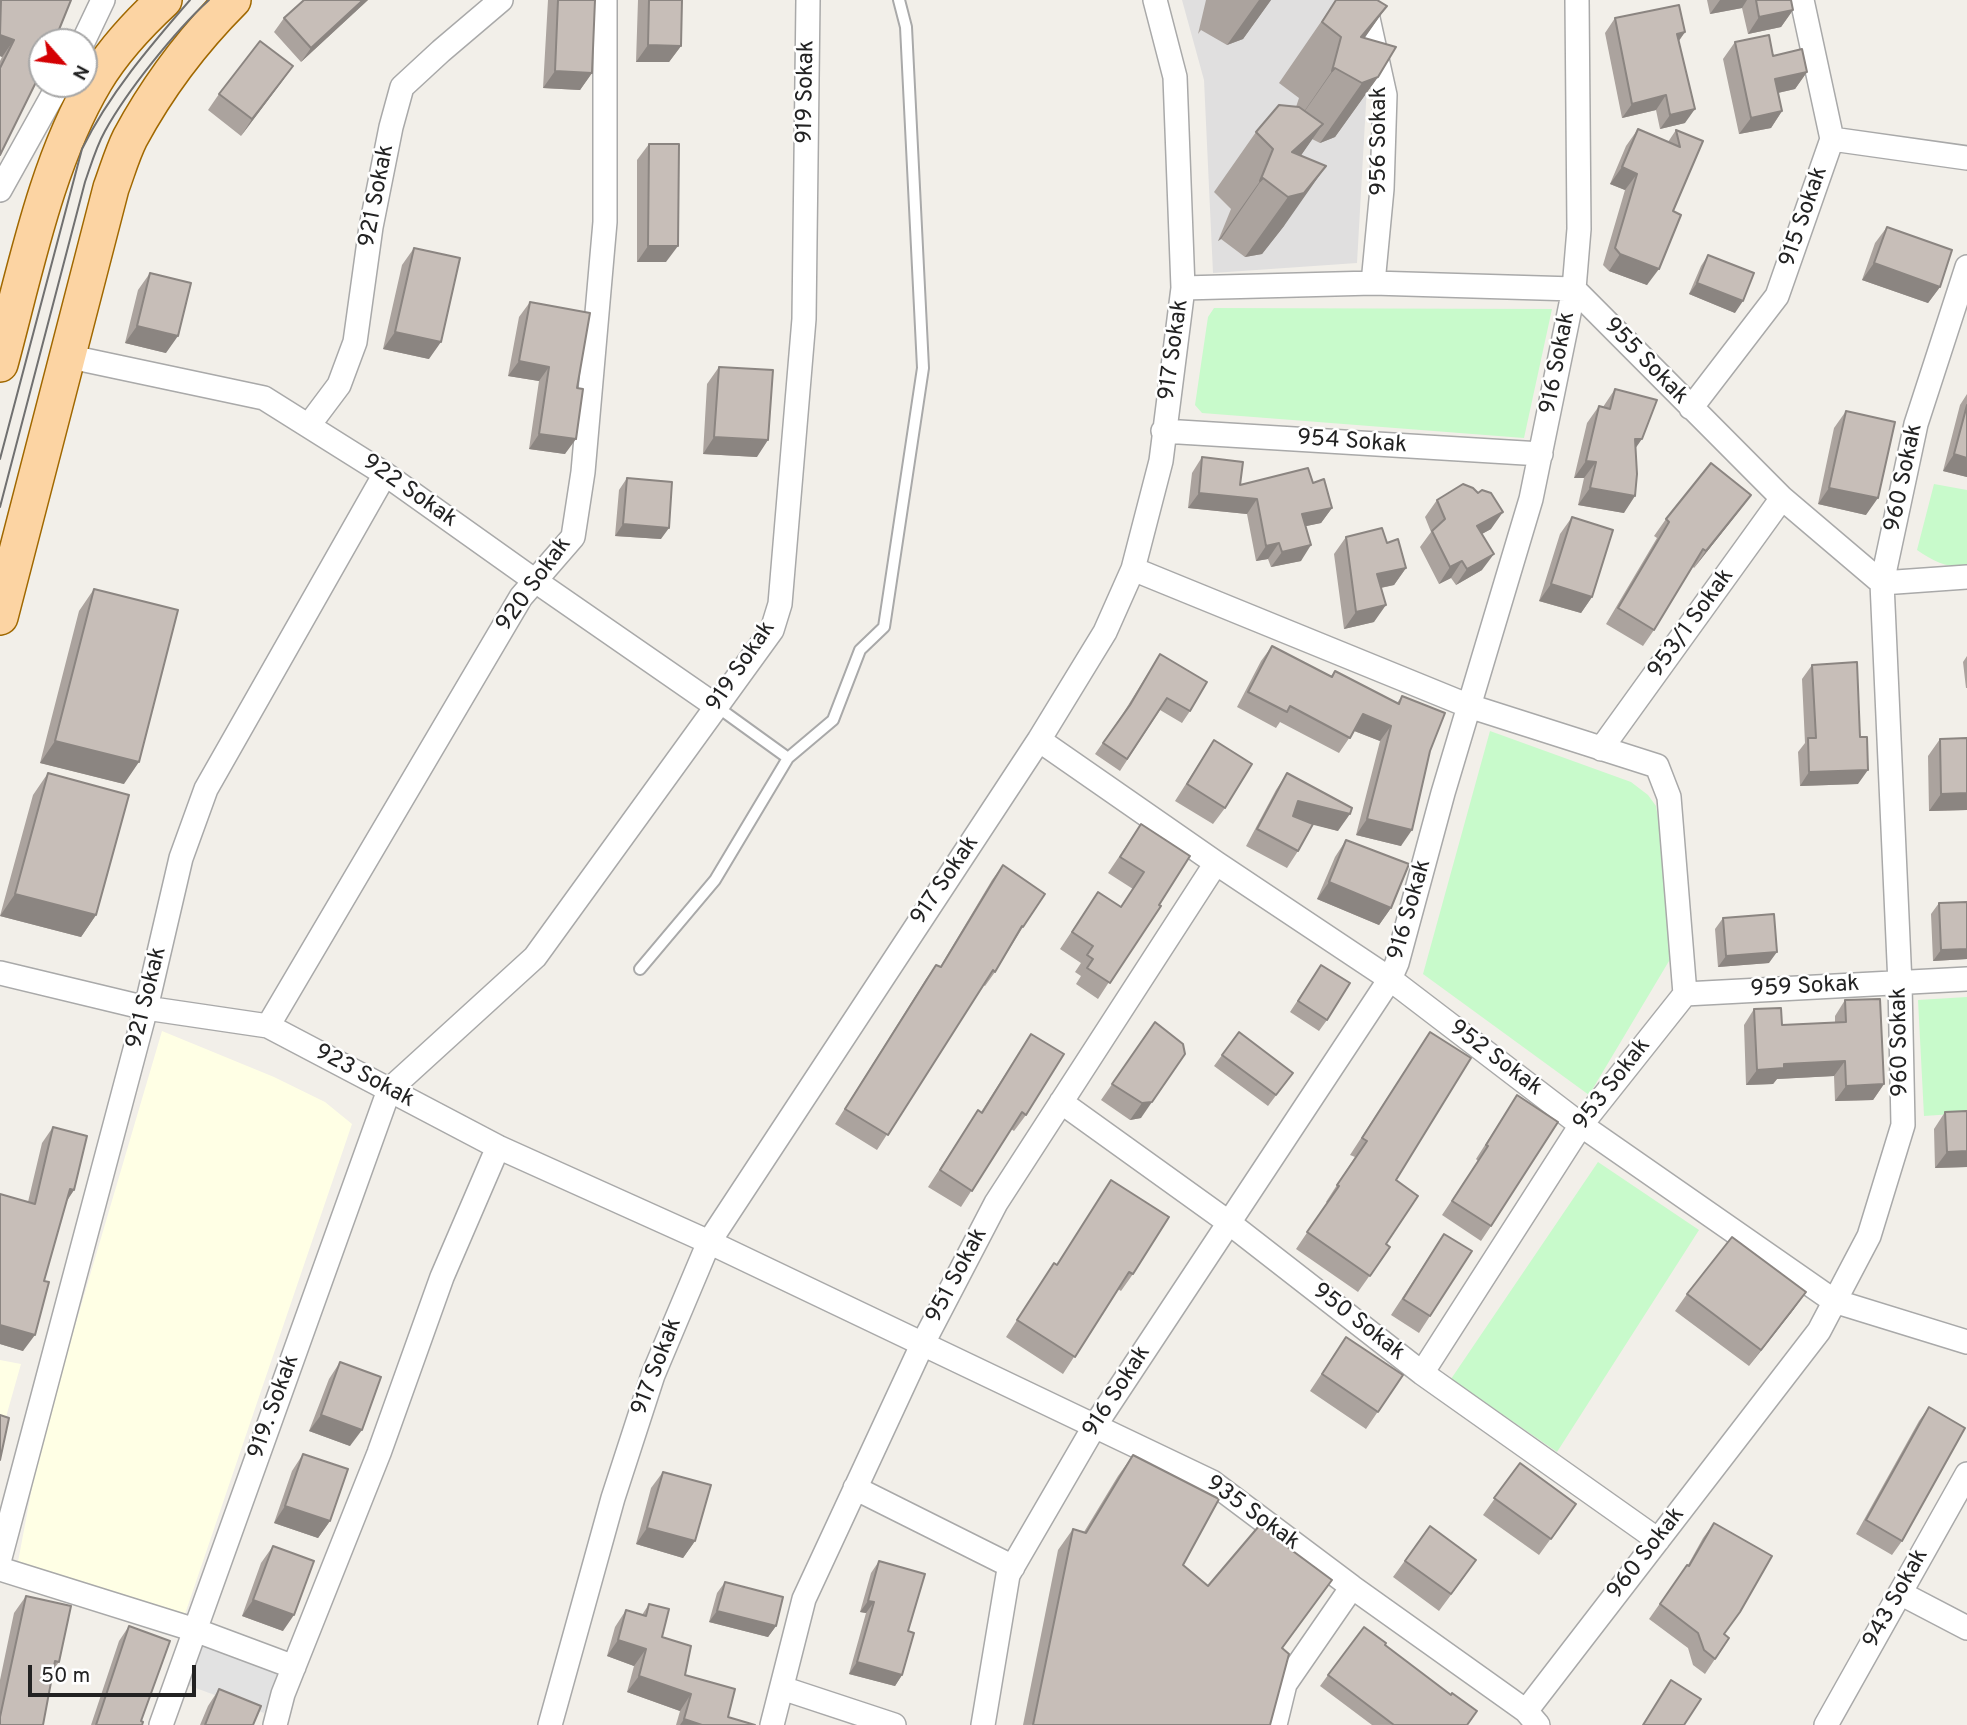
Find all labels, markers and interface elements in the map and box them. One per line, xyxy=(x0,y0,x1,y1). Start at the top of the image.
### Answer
north arrow xyxy=(28,28,98,98)
street label: 919 Sokak xyxy=(792,40,822,144)
text: N xyxy=(66,60,94,84)
street label: 956 Sokak xyxy=(1366,86,1394,196)
street label: 921 Sokak xyxy=(355,142,401,250)
street label: 915 Sokak xyxy=(1775,163,1835,271)
street label: 917 Sokak xyxy=(1154,298,1196,402)
street label: 916 Sokak xyxy=(1536,310,1582,416)
street label: 955 Sokak xyxy=(1597,313,1693,411)
street label: 960 Sokak xyxy=(1880,421,1930,535)
street label: 954 Sokak xyxy=(1296,425,1408,461)
street label: 922 Sokak xyxy=(356,449,462,535)
street label: 920 Sokak xyxy=(491,532,579,638)
street label: 953/1 Sokak xyxy=(1643,564,1741,684)
street label: 919 Sokak xyxy=(702,616,782,718)
street label: 917 Sokak xyxy=(906,831,986,931)
street label: 916 Sokak xyxy=(1383,856,1439,964)
street label: 921 Sokak xyxy=(122,944,174,1052)
street label: 959 Sokak xyxy=(1750,971,1860,1005)
street label: 960 Sokak xyxy=(1886,987,1916,1097)
street label: 952 Sokak xyxy=(1443,1015,1547,1103)
street label: 953 Sokak xyxy=(1568,1033,1658,1137)
street label: 923 Sokak xyxy=(309,1039,419,1115)
street label: 951 Sokak xyxy=(921,1224,995,1328)
street label: 950 Sokak xyxy=(1306,1278,1410,1368)
street label: 917 Sokak xyxy=(627,1315,689,1419)
street label: 916 Sokak xyxy=(1078,1341,1158,1443)
street label: 919. Sokak xyxy=(243,1351,307,1463)
street label: 935 Sokak xyxy=(1200,1471,1304,1557)
street label: 960 Sokak xyxy=(1602,1502,1692,1606)
street label: 943 Sokak xyxy=(1858,1544,1936,1654)
scale bar xyxy=(32,1652,200,1696)
text: 50 m xyxy=(41,1663,90,1690)

